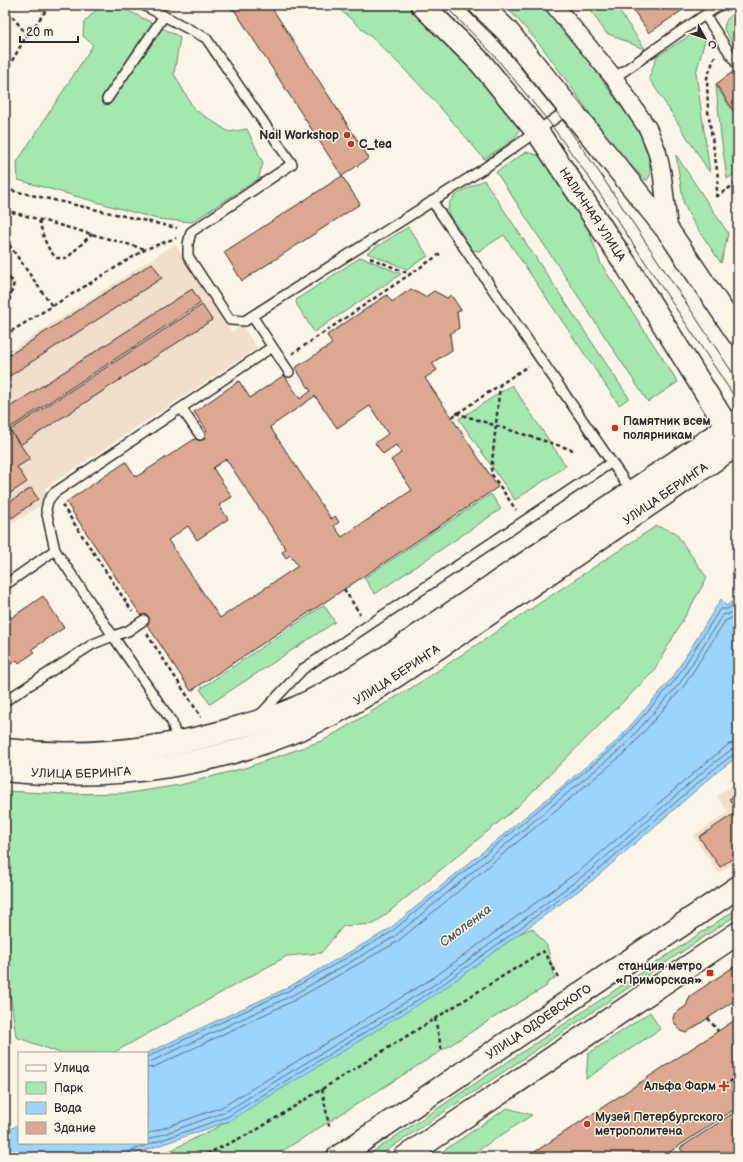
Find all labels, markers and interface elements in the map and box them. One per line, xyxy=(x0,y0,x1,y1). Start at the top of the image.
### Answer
scale bar xyxy=(20,18,78,44)
north arrow xyxy=(685,18,725,58)
text: 20 m xyxy=(26,25,53,40)
text: С xyxy=(705,37,720,51)
place label: Nail Workshop xyxy=(259,128,339,143)
marker: Nail Workshop xyxy=(342,130,352,140)
place label: C_tea xyxy=(359,137,392,152)
marker: C_tea xyxy=(346,139,356,149)
street label: НАЛИЧНАЯ УЛИЦА xyxy=(556,165,629,265)
place label: Памятник всем полярникам xyxy=(623,414,710,443)
marker: Памятник всем полярникам xyxy=(610,423,620,433)
street label: УЛИЦА БЕРИНГА xyxy=(620,459,711,528)
street label: УЛИЦА БЕРИНГА xyxy=(351,641,443,709)
street label: УЛИЦА БЕРИНГА xyxy=(31,764,132,782)
water label: Смоленка xyxy=(437,901,495,950)
place label: станция метро «Приморская» xyxy=(615,959,702,988)
marker: станция метро «Приморская» xyxy=(705,968,715,978)
street label: УЛИЦА ОДОЕВСКОГО xyxy=(483,981,595,1063)
legend xyxy=(18,1052,148,1144)
text: Улица xyxy=(54,1061,90,1076)
place label: Альфа Фарм xyxy=(643,1079,716,1094)
text: Парк xyxy=(54,1081,84,1096)
marker: Альфа Фарм xyxy=(719,1081,729,1091)
text: Вода xyxy=(54,1101,82,1116)
place label: Музей Петербургского метрополитена xyxy=(595,1110,724,1139)
marker: Музей Петербургского метрополитена xyxy=(582,1119,592,1129)
text: Здание xyxy=(54,1121,96,1136)

